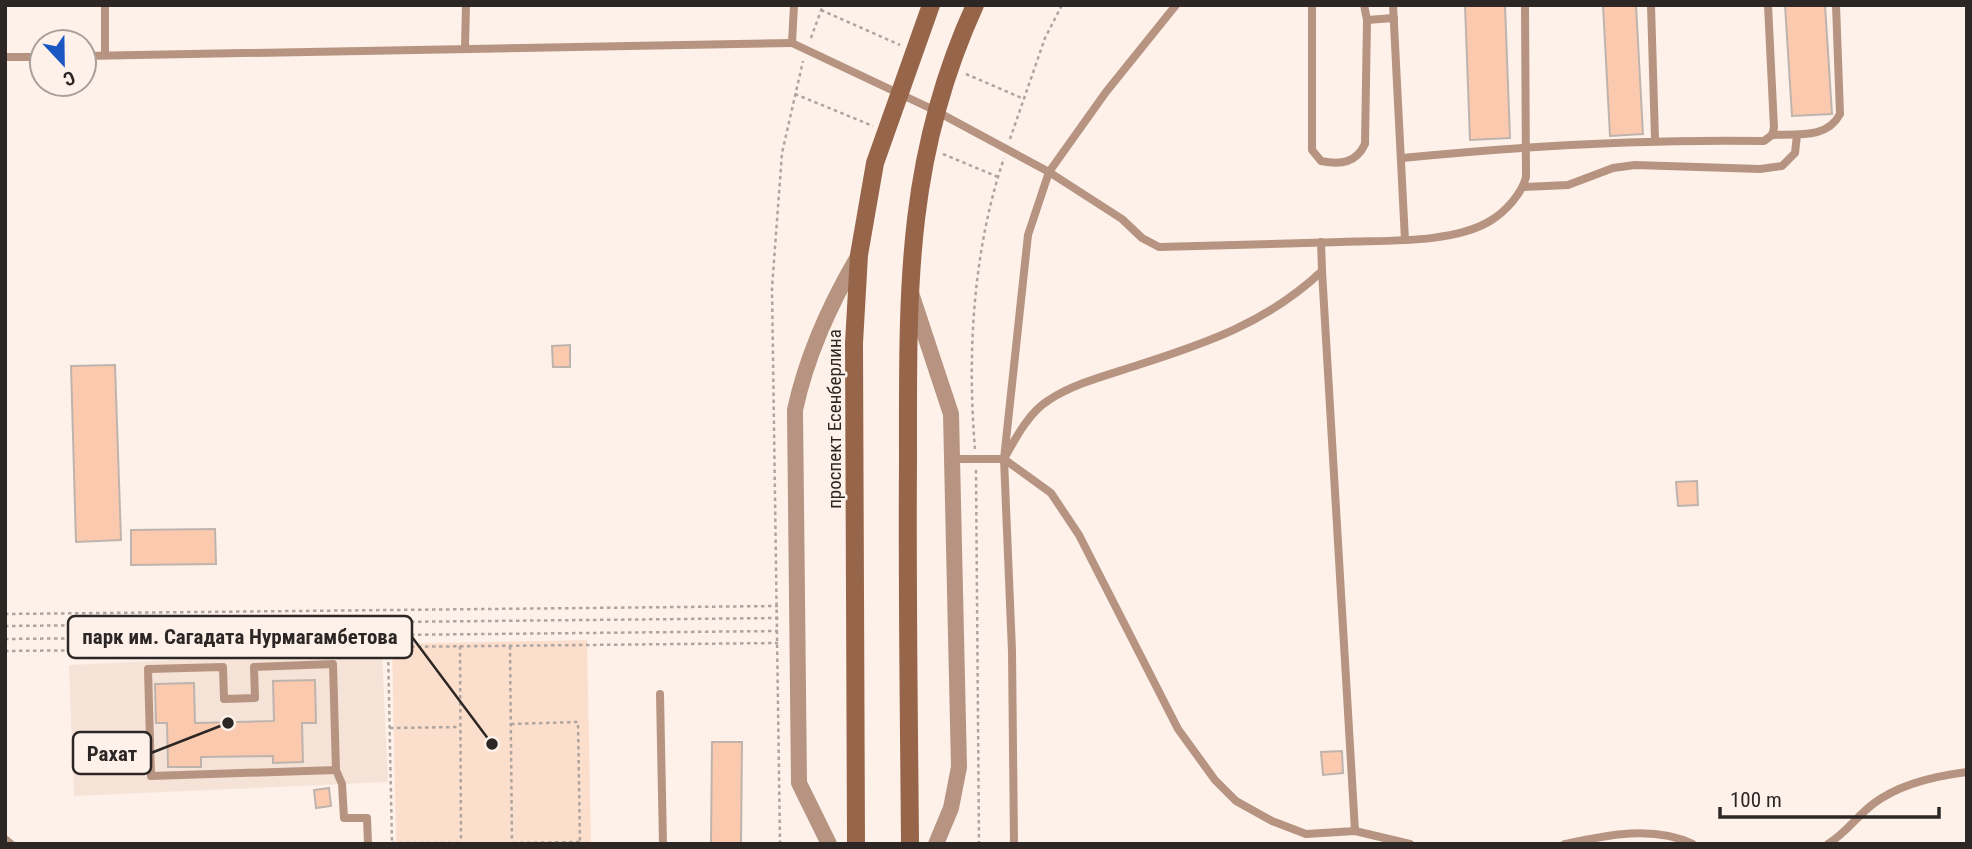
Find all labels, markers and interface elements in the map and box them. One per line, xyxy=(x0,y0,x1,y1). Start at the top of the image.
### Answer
north arrow xyxy=(28,28,98,98)
text: С xyxy=(60,66,79,91)
street label: проспект Есенберлина xyxy=(823,329,846,509)
callout: парк им. Сагадата Нурмагамбетова xyxy=(68,616,412,658)
text: парк им. Сагадата Нурмагамбетова xyxy=(82,625,398,649)
callout: Рахат xyxy=(73,732,151,774)
text: Рахат xyxy=(87,742,138,766)
scale bar xyxy=(1720,776,1939,820)
text: 100 m xyxy=(1730,788,1782,812)

